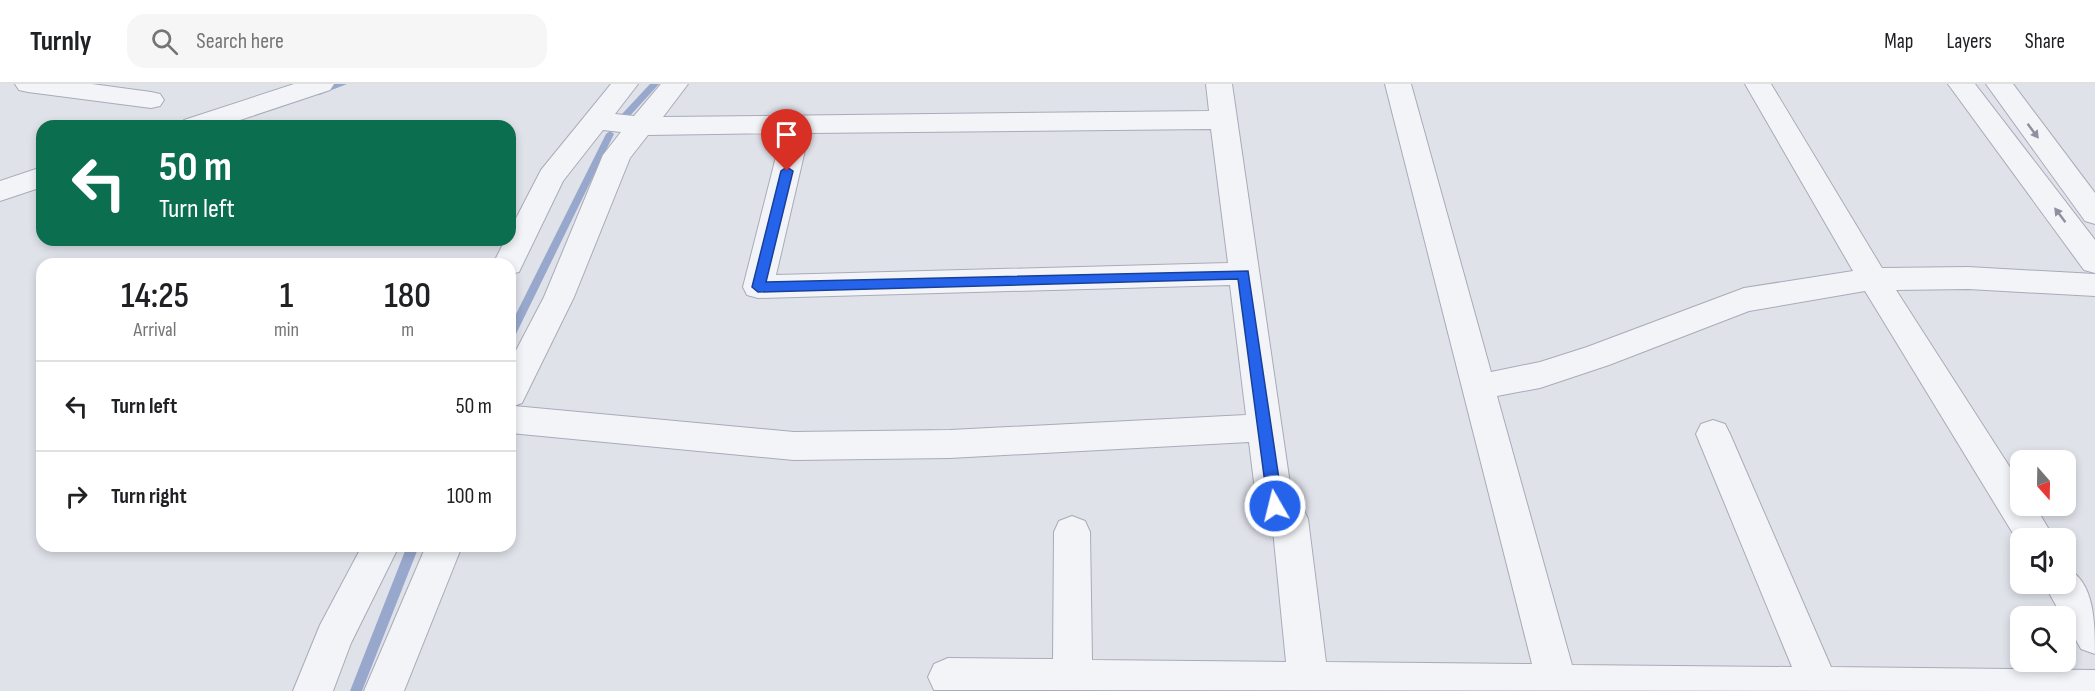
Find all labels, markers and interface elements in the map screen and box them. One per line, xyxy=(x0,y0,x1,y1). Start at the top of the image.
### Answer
search box xyxy=(127,14,547,68)
text: Turnly xyxy=(30,25,91,58)
icon: search xyxy=(148,25,181,58)
text: Search here xyxy=(196,28,284,55)
text: Map xyxy=(1884,29,1913,54)
text: Layers xyxy=(1946,29,1992,54)
text: Share xyxy=(2025,29,2065,54)
pin xyxy=(761,109,812,171)
icon: arrive xyxy=(770,118,803,151)
one-way arrow xyxy=(2027,123,2040,139)
text: 50 m xyxy=(159,142,232,193)
icon: left xyxy=(60,144,138,222)
text: Turn left xyxy=(159,193,235,225)
one-way arrow xyxy=(2054,208,2066,223)
text: 14:25 xyxy=(121,275,189,318)
text: 1 xyxy=(280,275,293,318)
text: 180 xyxy=(384,275,431,318)
text: Arrival xyxy=(134,318,177,342)
text: min xyxy=(274,318,299,342)
text: m xyxy=(401,318,414,342)
icon: left xyxy=(60,390,93,423)
text: Turn left xyxy=(111,393,177,420)
text: 50 m xyxy=(456,393,492,420)
north arrow xyxy=(2010,450,2076,516)
map controls xyxy=(2010,450,2076,672)
position arrow xyxy=(1243,474,1307,538)
icon: right xyxy=(60,480,93,513)
text: Turn right xyxy=(111,483,187,510)
text: 100 m xyxy=(447,483,492,510)
button: sound xyxy=(2010,528,2076,594)
button: search xyxy=(2010,606,2076,672)

